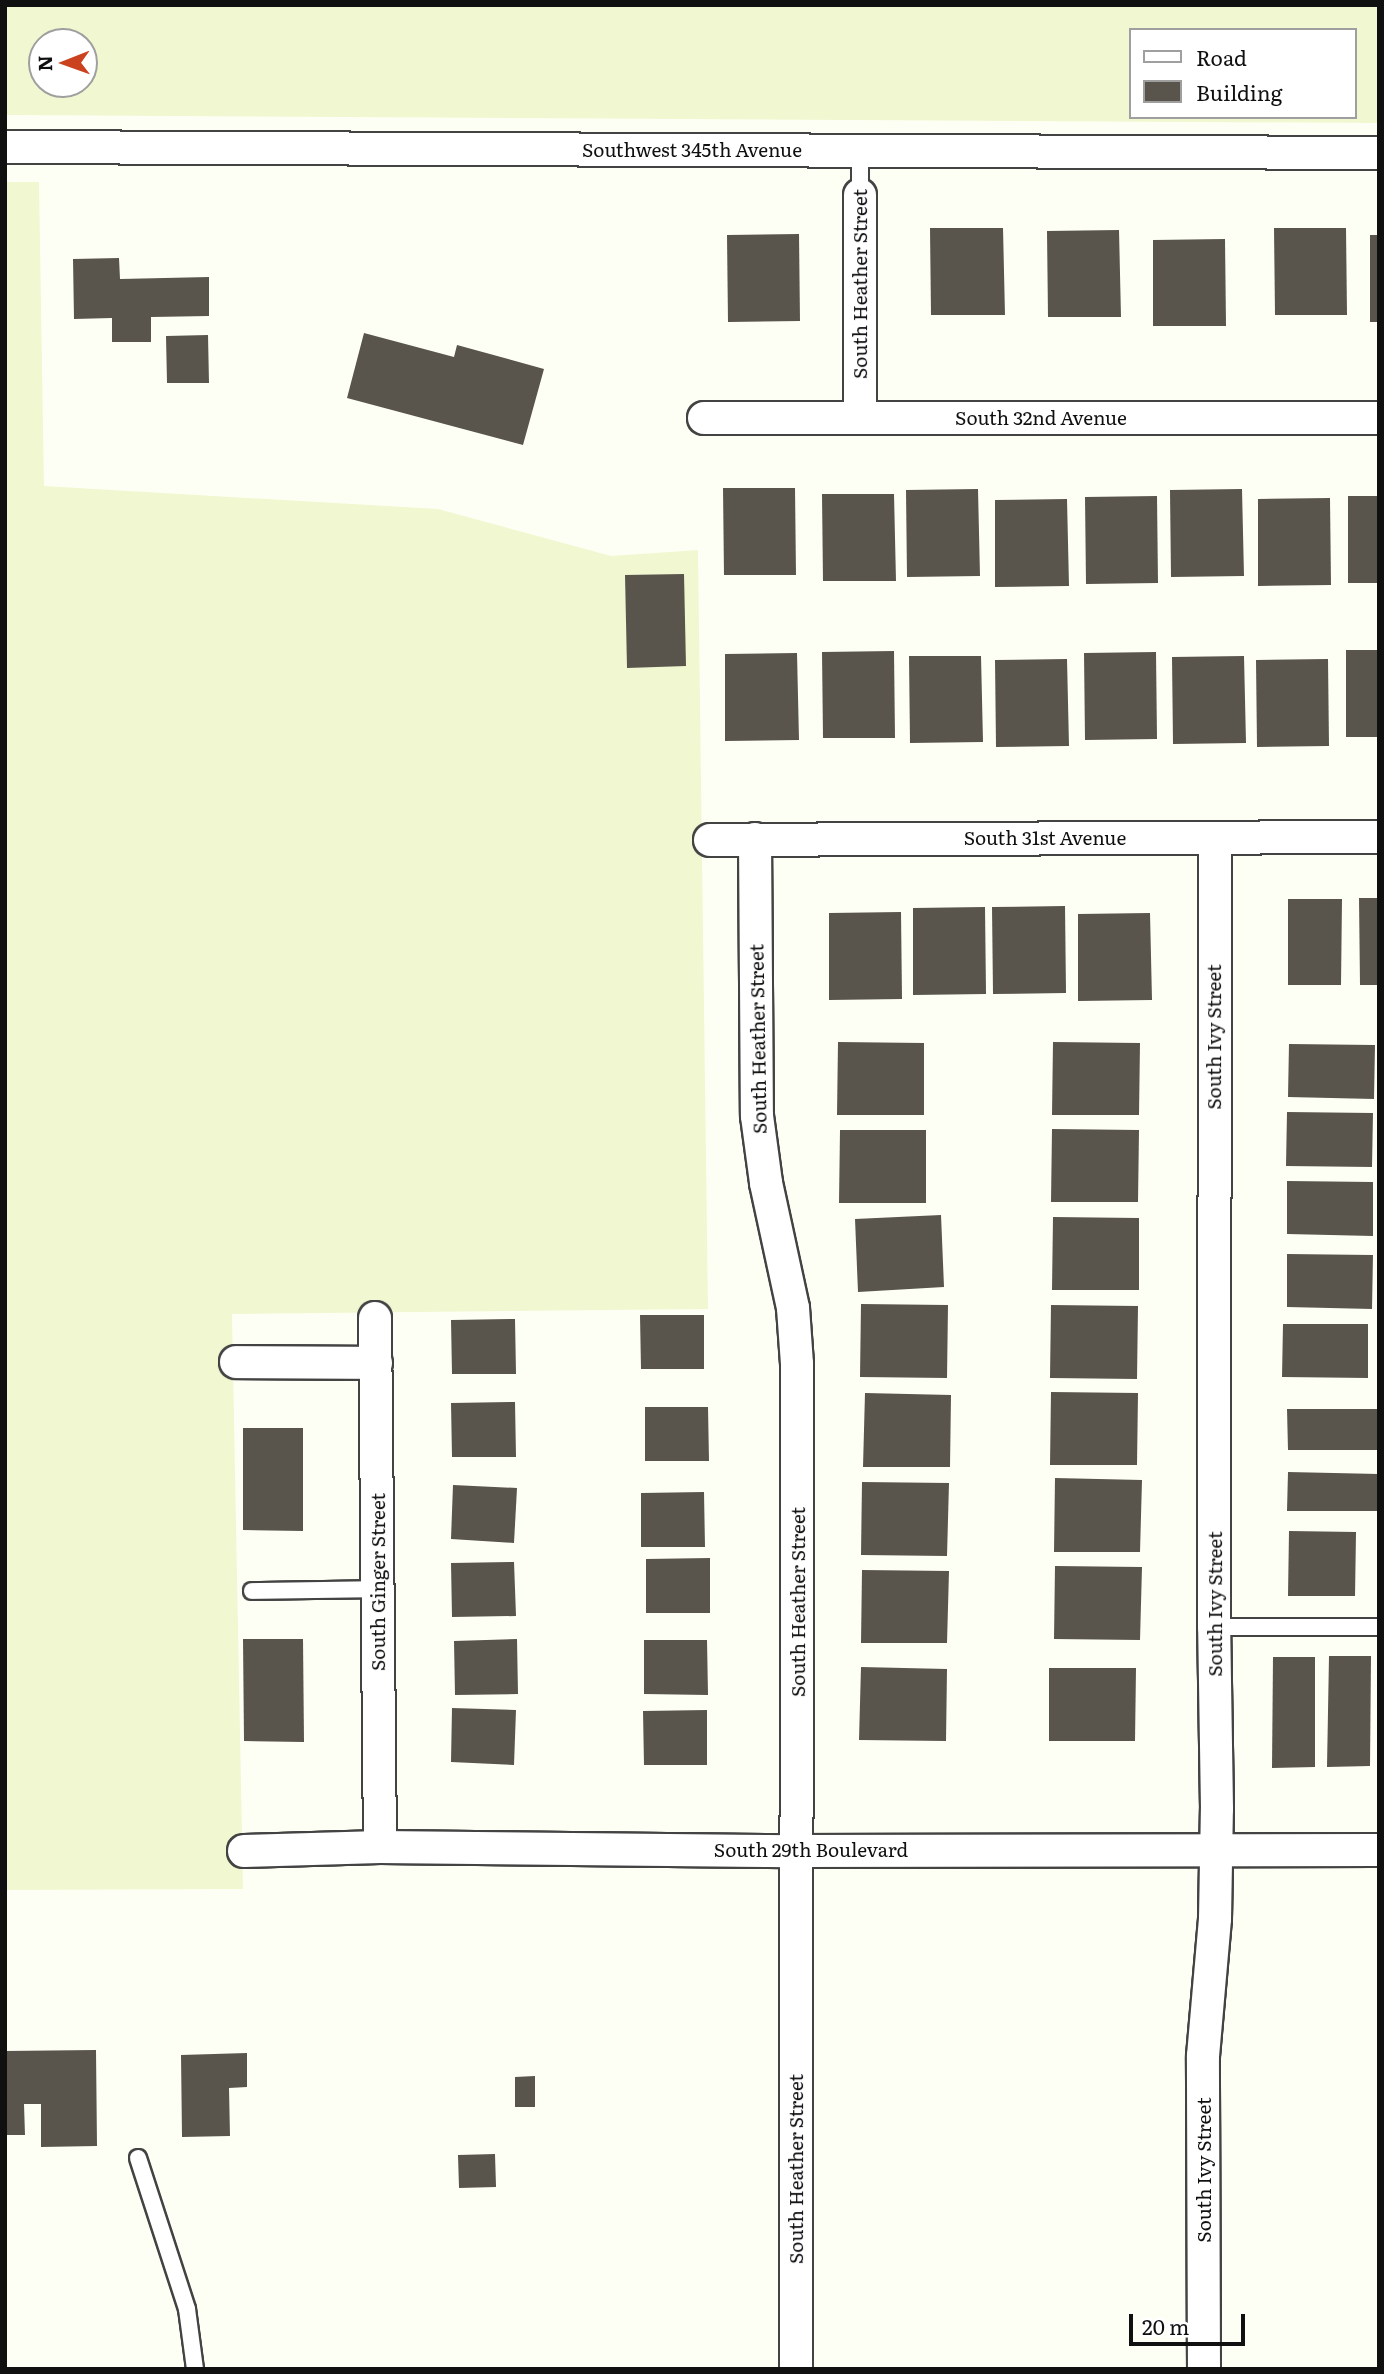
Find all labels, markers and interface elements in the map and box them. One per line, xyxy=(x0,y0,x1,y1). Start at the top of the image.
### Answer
north arrow xyxy=(28,28,98,98)
legend xyxy=(1128,28,1356,119)
text: Road xyxy=(1196,41,1247,72)
text: N xyxy=(30,55,58,72)
text: Building xyxy=(1196,76,1282,107)
street label: Southwest 345th Avenue xyxy=(582,139,802,161)
street label: South Heather Street xyxy=(849,189,871,379)
street label: South 32nd Avenue xyxy=(955,407,1127,429)
street label: South 31st Avenue xyxy=(964,827,1126,849)
street label: South Heather Street xyxy=(745,944,771,1134)
street label: South Ivy Street xyxy=(1203,964,1225,1110)
street label: South Ginger Street xyxy=(367,1493,389,1671)
street label: South Heather Street xyxy=(787,1507,809,1697)
street label: South Ivy Street xyxy=(1204,1531,1226,1677)
street label: South 29th Boulevard xyxy=(714,1839,908,1861)
street label: South Heather Street xyxy=(785,2074,807,2264)
street label: South Ivy Street xyxy=(1193,2097,1215,2243)
scale bar xyxy=(1132,2300,1248,2344)
text: 20 m xyxy=(1142,2310,1189,2341)

